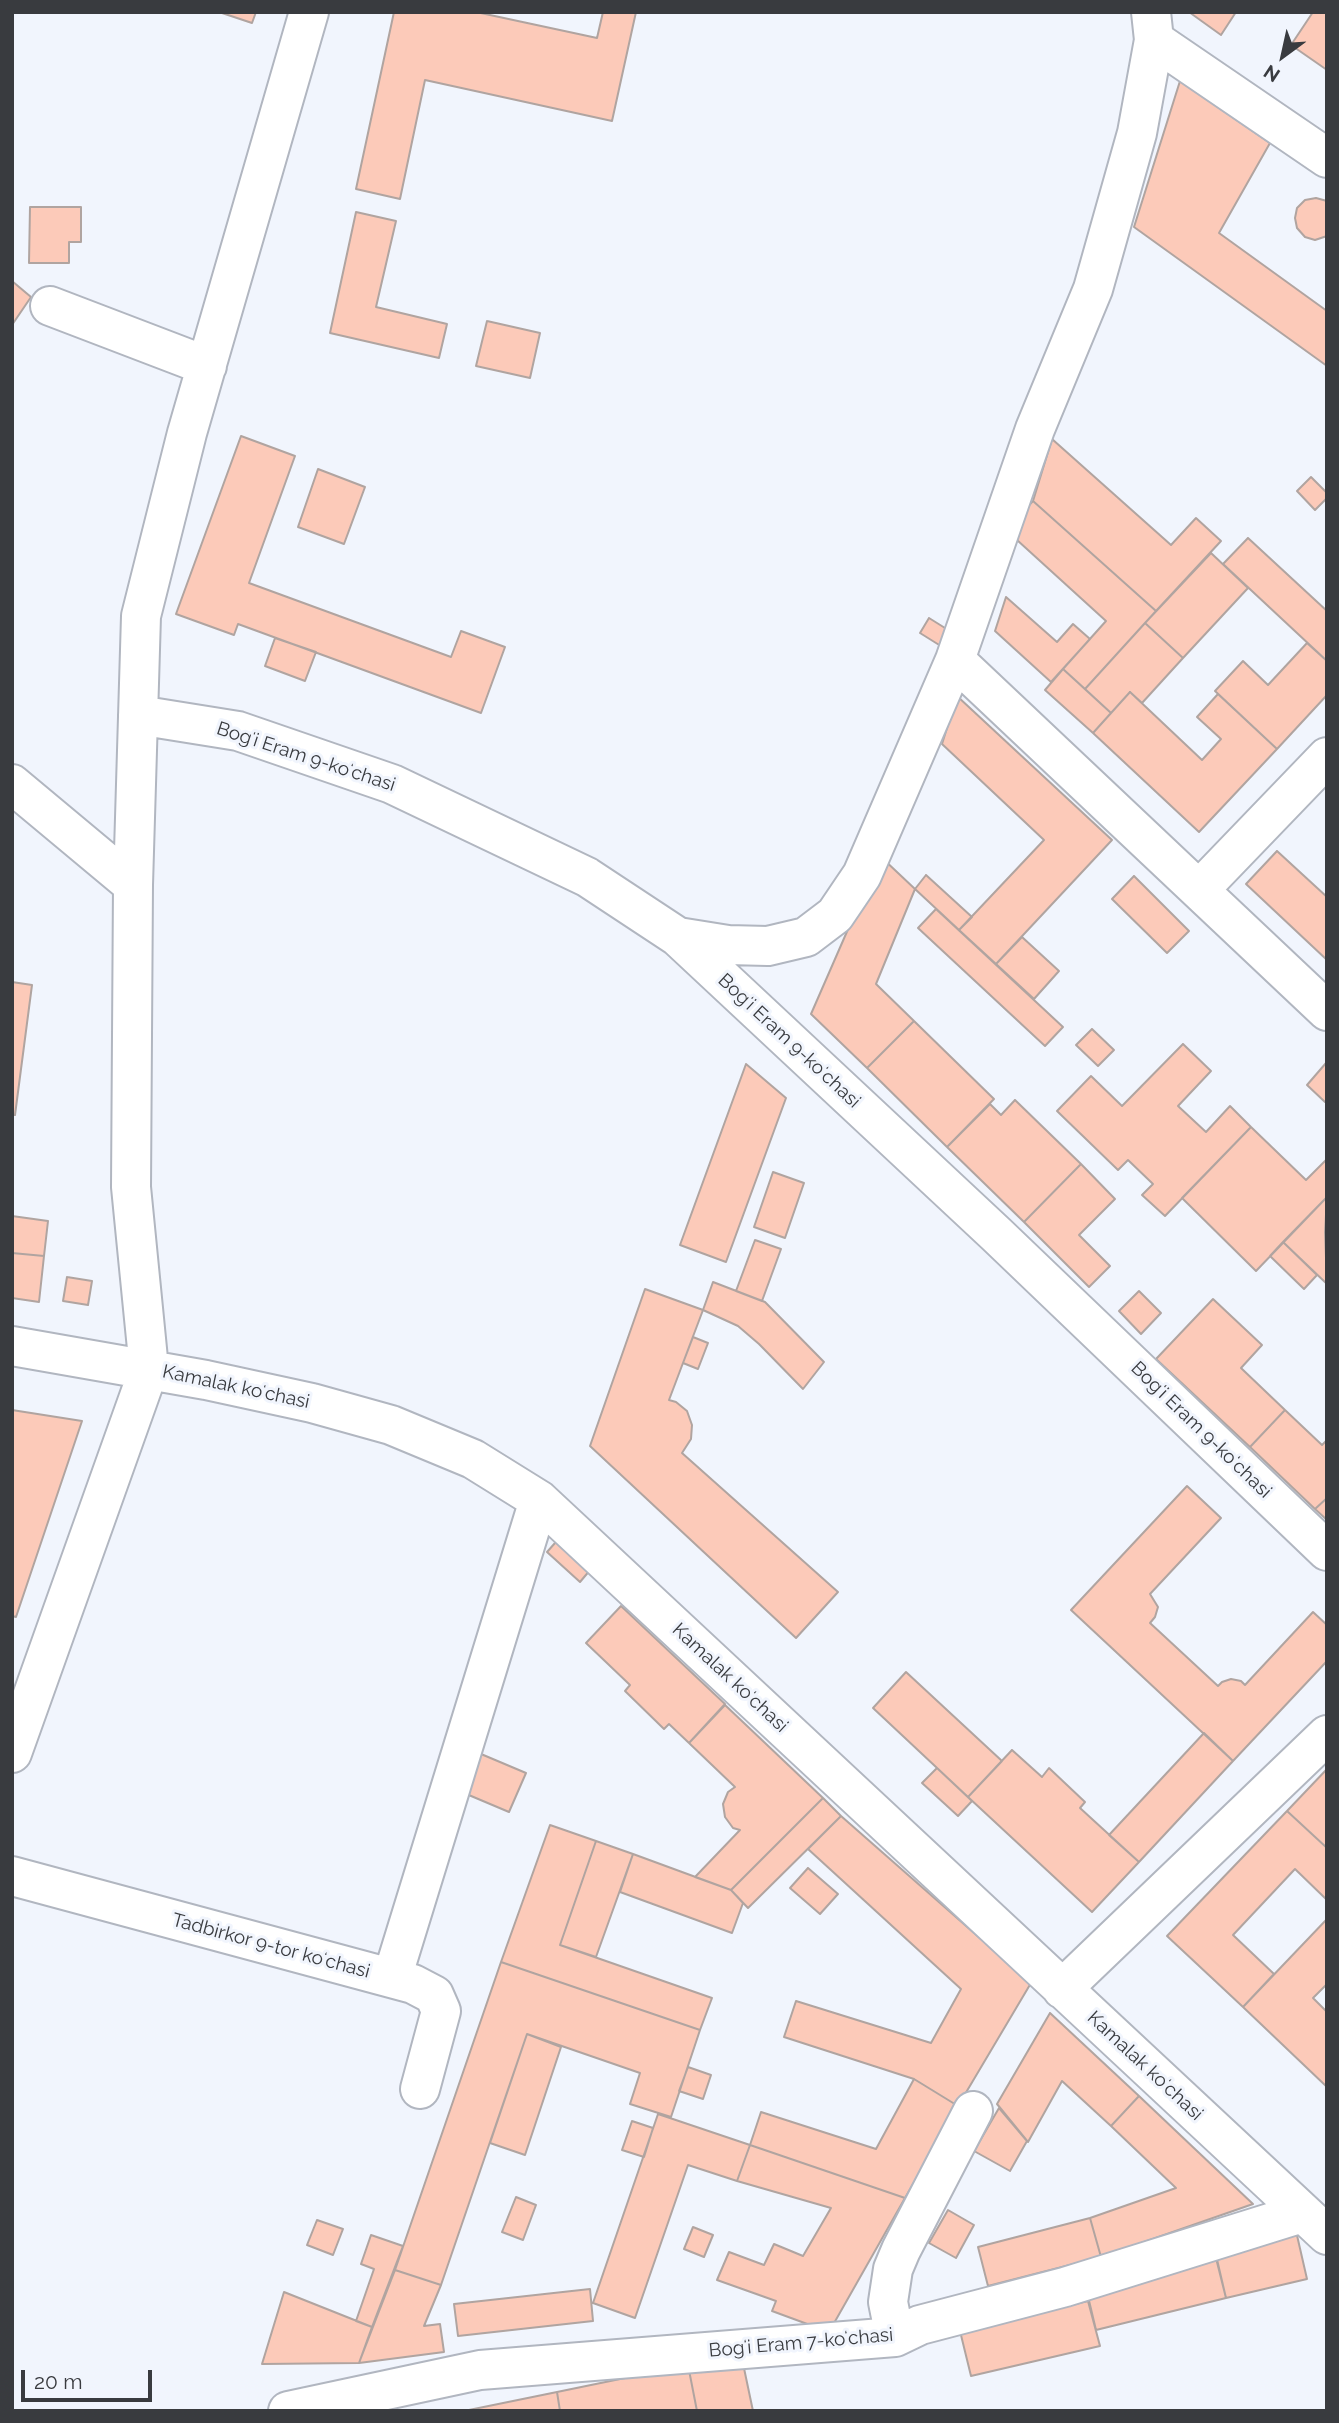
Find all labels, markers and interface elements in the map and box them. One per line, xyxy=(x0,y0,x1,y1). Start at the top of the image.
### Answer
north arrow xyxy=(1248,21,1318,91)
text: N xyxy=(1259,60,1284,87)
street label: Bogʻi Eram 9-koʻchasi xyxy=(214,717,398,797)
street label: Bogʻi Eram 9-koʻchasi xyxy=(713,969,865,1113)
street label: Bogʻi Eram 9-koʻchasi xyxy=(1126,1357,1276,1503)
street label: Kamalak koʻchasi xyxy=(160,1360,312,1414)
street label: Kamalak koʻchasi xyxy=(667,1619,793,1737)
street label: Tadbirkor 9-tor koʻchasi xyxy=(170,1909,372,1983)
street label: Kamalak koʻchasi xyxy=(1082,2007,1208,2125)
street label: Bogʻi Eram 7-koʻchasi xyxy=(708,2324,894,2362)
scale bar xyxy=(24,2356,156,2400)
text: 20 m xyxy=(34,2369,82,2394)

